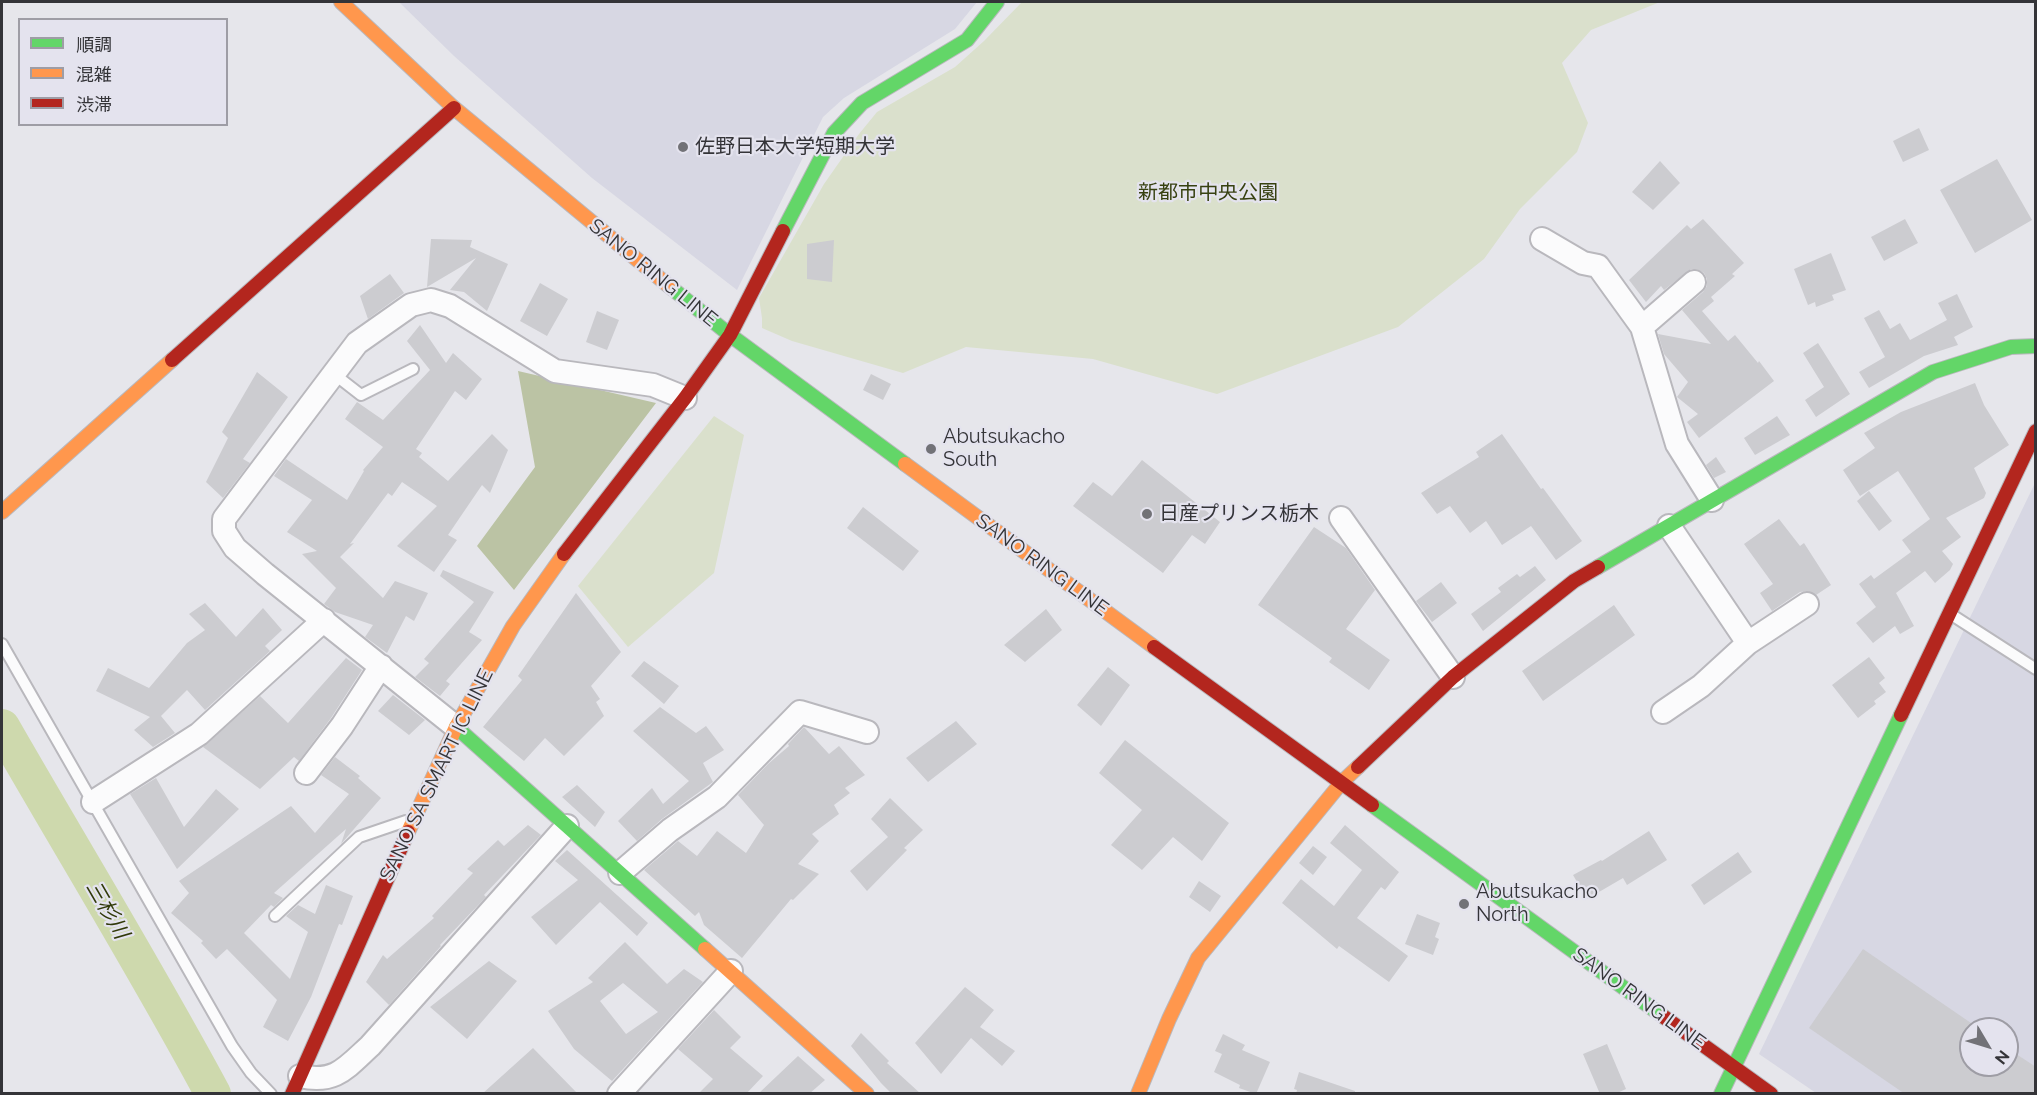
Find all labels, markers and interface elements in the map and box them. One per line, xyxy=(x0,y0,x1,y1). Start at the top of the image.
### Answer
legend xyxy=(18,18,228,126)
text: 順調 xyxy=(76,34,112,55)
text: 混雑 xyxy=(76,64,112,85)
text: 渋滞 xyxy=(76,94,112,115)
place label: 佐野日本大学短期大学 xyxy=(695,135,895,159)
marker: 佐野日本大学短期大学 xyxy=(676,140,690,154)
park label: 新都市中央公園 xyxy=(1138,181,1278,205)
street label: SANO RING LINE xyxy=(584,214,722,332)
place label: Abutsukacho South xyxy=(943,425,1065,472)
marker: Abutsukacho South xyxy=(924,442,938,456)
place label: 日産プリンス栃木 xyxy=(1159,502,1319,526)
marker: 日産プリンス栃木 xyxy=(1140,507,1154,521)
street label: SANO RING LINE xyxy=(971,509,1113,621)
street label: SANO SA SMART IC LINE xyxy=(375,665,499,885)
water label: 三杉川 xyxy=(80,876,134,944)
place label: Abutsukacho North xyxy=(1476,880,1598,927)
marker: Abutsukacho North xyxy=(1457,897,1471,911)
street label: SANO RING LINE xyxy=(1568,943,1710,1055)
north arrow xyxy=(1959,1017,2019,1077)
text: N xyxy=(1991,1046,2013,1068)

